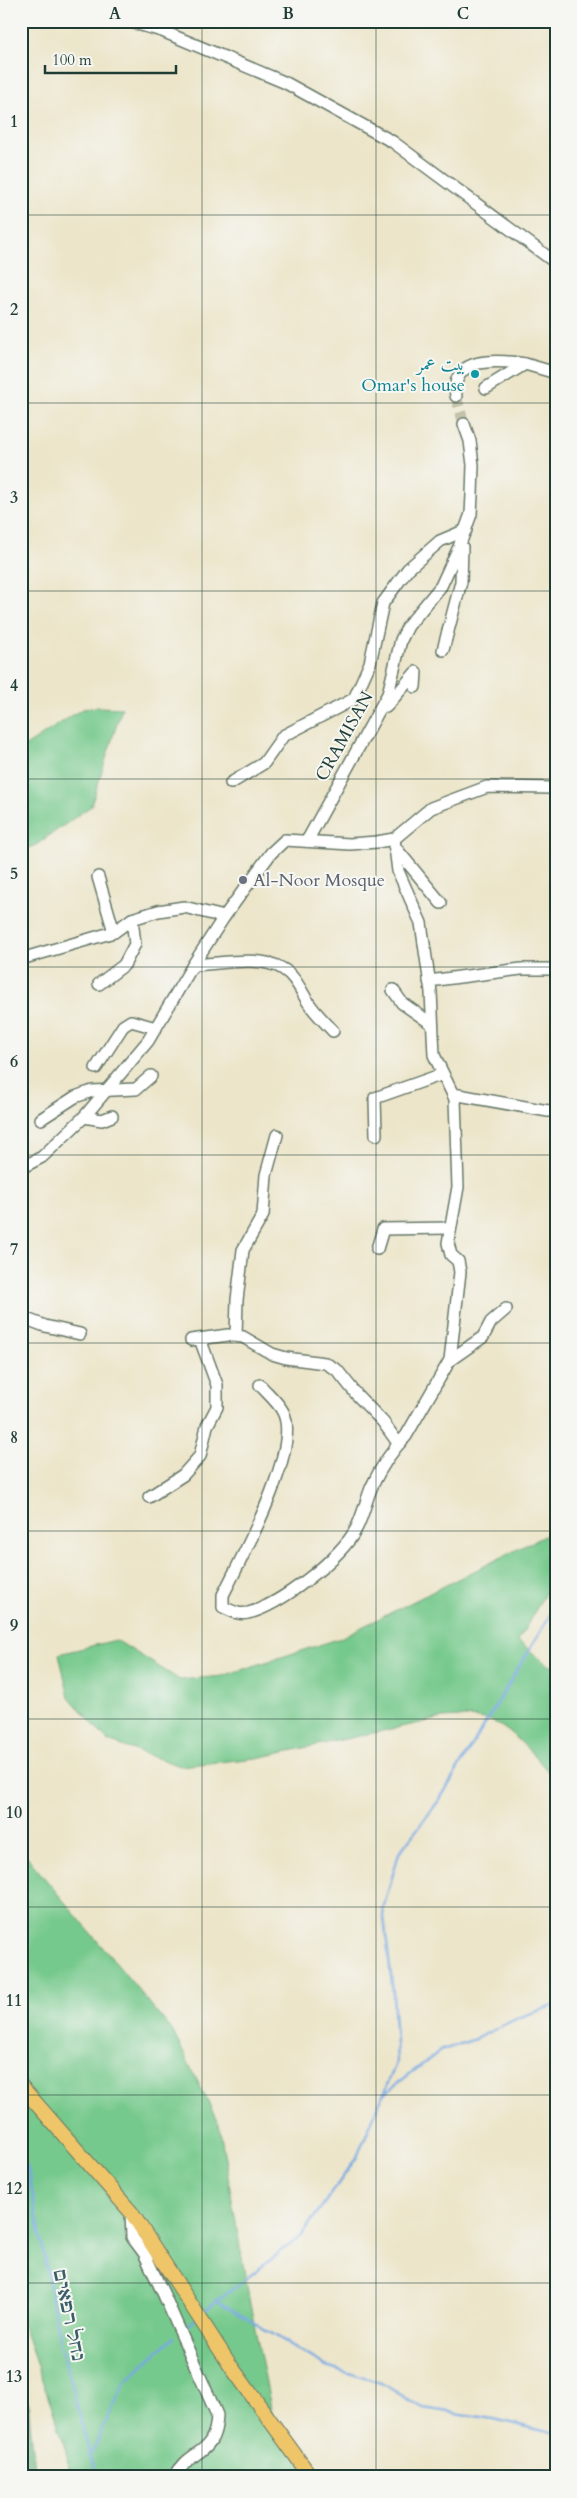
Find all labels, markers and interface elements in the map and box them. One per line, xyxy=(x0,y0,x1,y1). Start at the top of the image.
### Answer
text: A xyxy=(109,3,121,25)
text: B xyxy=(282,3,294,25)
text: C xyxy=(457,3,469,25)
scale bar xyxy=(45,42,176,74)
text: 100 m xyxy=(52,50,92,70)
text: 1 xyxy=(10,111,18,133)
text: 2 xyxy=(10,299,18,321)
place label: بيت عمر Omar's house xyxy=(361,352,465,398)
marker: بيت عمر Omar's house xyxy=(469,368,481,380)
text: 3 xyxy=(10,487,18,509)
text: 4 xyxy=(10,675,18,697)
street label: CRAMISAN xyxy=(309,686,380,786)
text: 5 xyxy=(10,863,18,885)
place label: Al-Noor Mosque xyxy=(253,868,385,893)
marker: Al-Noor Mosque xyxy=(237,874,249,886)
text: 6 xyxy=(10,1051,18,1073)
text: 7 xyxy=(10,1239,18,1261)
text: 8 xyxy=(10,1427,18,1449)
text: 9 xyxy=(10,1615,18,1637)
text: 10 xyxy=(6,1802,22,1824)
text: 11 xyxy=(6,1990,22,2012)
text: 12 xyxy=(6,2178,22,2200)
water label: נחל רפאים xyxy=(47,2267,91,2363)
text: 13 xyxy=(6,2366,22,2388)

